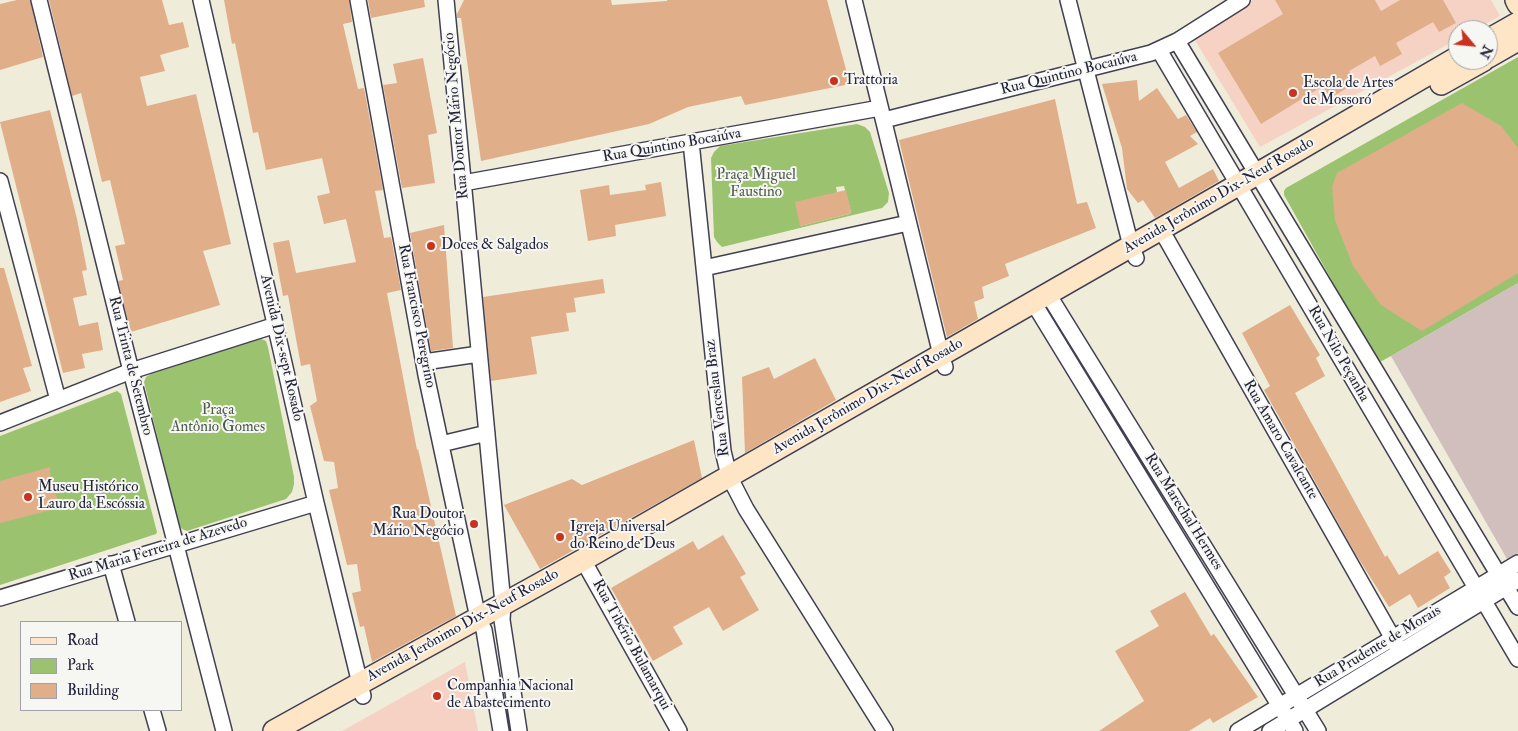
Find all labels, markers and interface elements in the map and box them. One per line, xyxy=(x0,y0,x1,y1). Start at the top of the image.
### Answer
north arrow xyxy=(1448,20,1498,70)
street label: Rua Doutor Mário Negócio xyxy=(441,32,473,200)
text: N xyxy=(1475,42,1496,61)
street label: Rua Quintino Bocaiúva xyxy=(999,48,1139,100)
place label: Trattoria xyxy=(844,72,898,90)
marker: Trattoria xyxy=(828,75,840,87)
place label: Escola de Artes de Mossoró xyxy=(1303,75,1393,110)
marker: Escola de Artes de Mossoró xyxy=(1287,87,1299,99)
street label: Rua Quintino Bocaiúva xyxy=(601,125,743,167)
street label: Avenida Jerônimo Dix-Neuf Rosado xyxy=(1121,134,1317,258)
park label: Praça Miguel Faustino xyxy=(716,167,796,202)
place label: Doces & Salgados xyxy=(441,237,548,255)
marker: Doces & Salgados xyxy=(425,240,437,252)
street label: Rua Francisco Peregrino xyxy=(393,243,439,389)
street label: Avenida Dix-sept Rosado xyxy=(255,273,307,423)
street label: Rua Trinta de Setembro xyxy=(104,295,156,437)
street label: Rua Nilo Peçanha xyxy=(1303,303,1373,405)
street label: Avenida Jerônimo Dix-Neuf Rosado xyxy=(770,335,966,459)
street label: Rua Venceslau Braz xyxy=(702,338,734,458)
street label: Rua Amaro Cavalcante xyxy=(1238,377,1322,503)
park label: Praça Antônio Gomes xyxy=(171,402,265,437)
street label: Rua Marechal Hermes xyxy=(1140,450,1226,574)
place label: Museu Histórico Lauro da Escóssia xyxy=(38,479,145,514)
marker: Museu Histórico Lauro da Escóssia xyxy=(22,491,34,503)
place label: Rua Doutor Mário Negócio xyxy=(372,506,464,541)
street label: Rua Maria Ferreira de Azevedo xyxy=(67,514,249,586)
marker: Rua Doutor Mário Negócio xyxy=(468,518,480,530)
place label: Igreja Universal do Reino de Deus xyxy=(570,519,675,554)
marker: Igreja Universal do Reino de Deus xyxy=(554,531,566,543)
street label: Avenida Jerônimo Dix-Neuf Rosado xyxy=(364,566,562,686)
street label: Rua Tibério Bulamarqui xyxy=(588,577,674,713)
street label: Rua Prudente de Morais xyxy=(1311,602,1445,692)
legend xyxy=(20,621,182,711)
text: Road xyxy=(67,631,98,650)
text: Park xyxy=(67,656,94,675)
place label: Companhia Nacional de Abastecimento xyxy=(447,678,574,713)
text: Building xyxy=(67,681,119,700)
marker: Companhia Nacional de Abastecimento xyxy=(431,690,443,702)

